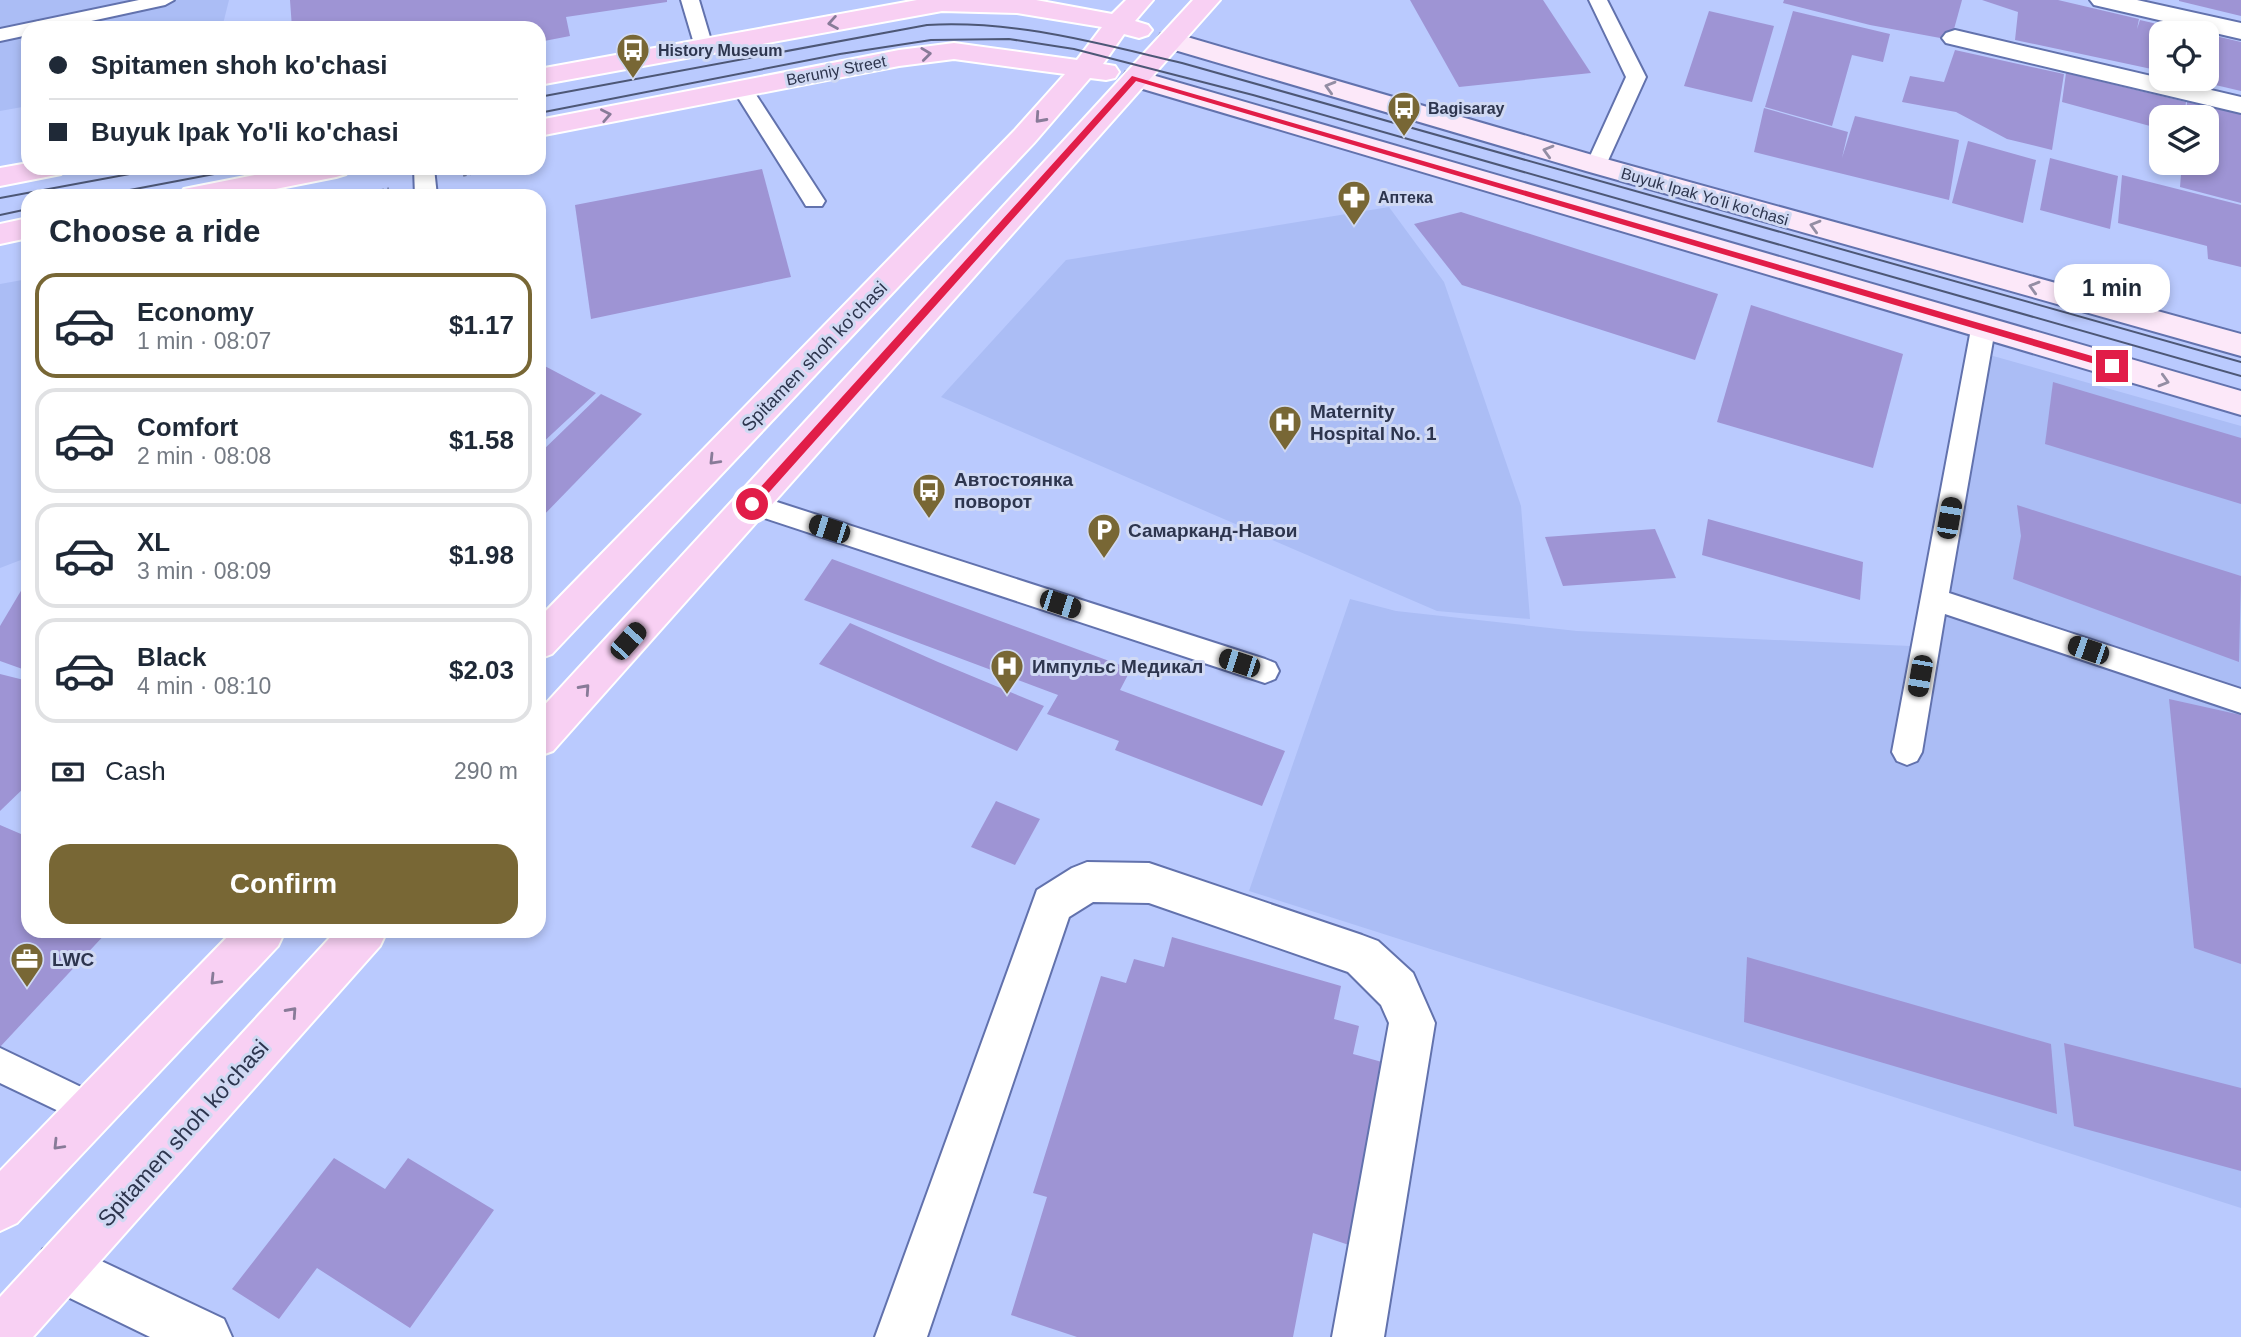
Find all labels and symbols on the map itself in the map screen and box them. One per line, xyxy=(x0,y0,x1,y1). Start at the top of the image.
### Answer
one-way arrow xyxy=(827,15,839,30)
bus stop icon: History Museum xyxy=(614,31,652,80)
place label: History Museum xyxy=(658,42,782,59)
one-way arrow xyxy=(920,47,932,62)
street label: Beruniy Street xyxy=(785,52,888,89)
one-way arrow xyxy=(1324,81,1336,96)
bus stop icon: Bagisaray xyxy=(1385,89,1423,138)
place label: Bagisaray xyxy=(1428,100,1505,117)
one-way arrow xyxy=(600,108,612,123)
one-way arrow xyxy=(1036,110,1049,123)
one-way arrow xyxy=(1543,145,1555,160)
street label: Buyuk Ipak Yo'li ko'chasi xyxy=(1619,164,1791,229)
pharmacy icon: Аптека xyxy=(1335,178,1373,227)
place label: Аптека xyxy=(1378,189,1433,206)
one-way arrow xyxy=(1809,220,1821,234)
callout: 1 min xyxy=(2054,264,2170,314)
street label: Spitamen shoh ko'chasi xyxy=(737,277,891,436)
one-way arrow xyxy=(2028,281,2040,296)
route end xyxy=(2096,350,2128,382)
one-way arrow xyxy=(2158,372,2170,387)
place label: Maternity Hospital No. 1 xyxy=(1310,401,1437,444)
hospital icon: Maternity Hospital No. 1 xyxy=(1266,403,1304,452)
one-way arrow xyxy=(710,452,723,465)
place label: Автостоянка поворот xyxy=(954,469,1074,512)
bus stop icon: Автостоянка поворот xyxy=(910,471,948,520)
route start xyxy=(736,488,768,520)
car xyxy=(1936,495,1963,541)
parking icon: Самарканд-Навои xyxy=(1085,511,1123,560)
car xyxy=(806,513,853,545)
place label: Самарканд-Навои xyxy=(1128,520,1297,541)
car xyxy=(1037,588,1084,620)
car xyxy=(607,618,650,664)
car xyxy=(2065,633,2112,667)
hospital icon: Импульс Медикал xyxy=(988,647,1026,696)
car xyxy=(1216,647,1263,679)
car xyxy=(1907,653,1934,699)
place label: Импульс Медикал xyxy=(1032,656,1203,677)
one-way arrow xyxy=(577,684,589,697)
office icon: LWC xyxy=(8,940,46,989)
place label: LWC xyxy=(52,949,94,970)
one-way arrow xyxy=(211,972,224,985)
one-way arrow xyxy=(284,1007,297,1020)
street label: Spitamen shoh ko'chasi xyxy=(92,1034,274,1232)
one-way arrow xyxy=(54,1137,67,1150)

